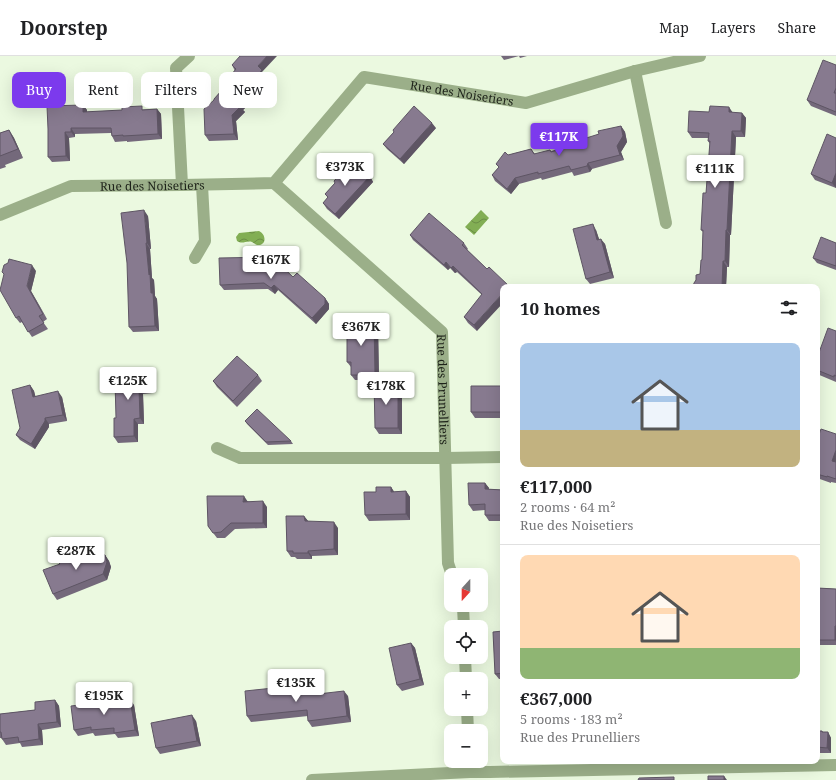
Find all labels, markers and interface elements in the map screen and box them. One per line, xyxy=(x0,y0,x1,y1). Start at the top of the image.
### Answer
text: Doorstep xyxy=(20,15,108,41)
text: Map xyxy=(659,18,689,37)
text: Layers xyxy=(711,18,756,37)
text: Share xyxy=(778,18,816,37)
chip: Buy xyxy=(12,72,66,108)
chip: Rent xyxy=(74,72,133,108)
chip: Filters xyxy=(141,72,211,108)
chip: New xyxy=(219,72,277,108)
street label: Rue des Noisetiers xyxy=(409,76,515,109)
pin: €117K xyxy=(531,123,587,157)
text: €117K xyxy=(540,127,578,145)
pin: €373K xyxy=(317,153,373,187)
pin: €111K xyxy=(687,155,743,189)
text: €373K xyxy=(326,157,364,175)
text: €111K xyxy=(696,159,734,177)
street label: Rue des Noisetiers xyxy=(100,176,205,194)
pin: €167K xyxy=(243,246,299,280)
text: €167K xyxy=(252,250,290,268)
text: 10 homes xyxy=(520,297,600,320)
icon: filters xyxy=(778,297,800,319)
pin: €367K xyxy=(333,313,389,347)
text: €367K xyxy=(342,317,380,335)
street label: Rue des Prunelliers xyxy=(434,334,453,445)
pin: €125K xyxy=(100,367,156,401)
icon: home xyxy=(624,369,696,441)
text: €125K xyxy=(109,371,147,389)
pin: €178K xyxy=(358,372,414,406)
text: €178K xyxy=(367,376,405,394)
text: €117,000 xyxy=(520,475,592,498)
text: 2 rooms · 64 m² xyxy=(520,498,615,516)
text: Rue des Noisetiers xyxy=(520,516,633,534)
pin: €287K xyxy=(48,537,104,571)
text: €287K xyxy=(57,541,95,559)
north arrow xyxy=(444,568,488,612)
map controls xyxy=(444,568,488,768)
icon: home xyxy=(624,581,696,653)
button: locate xyxy=(444,620,488,664)
pin: €135K xyxy=(268,669,324,703)
button: + xyxy=(444,672,488,716)
text: €135K xyxy=(277,673,315,691)
pin: €195K xyxy=(76,682,132,716)
text: €195K xyxy=(85,686,123,704)
text: €367,000 xyxy=(520,687,592,710)
text: 5 rooms · 183 m² xyxy=(520,710,623,728)
button: − xyxy=(444,724,488,768)
text: Rue des Prunelliers xyxy=(520,728,640,746)

